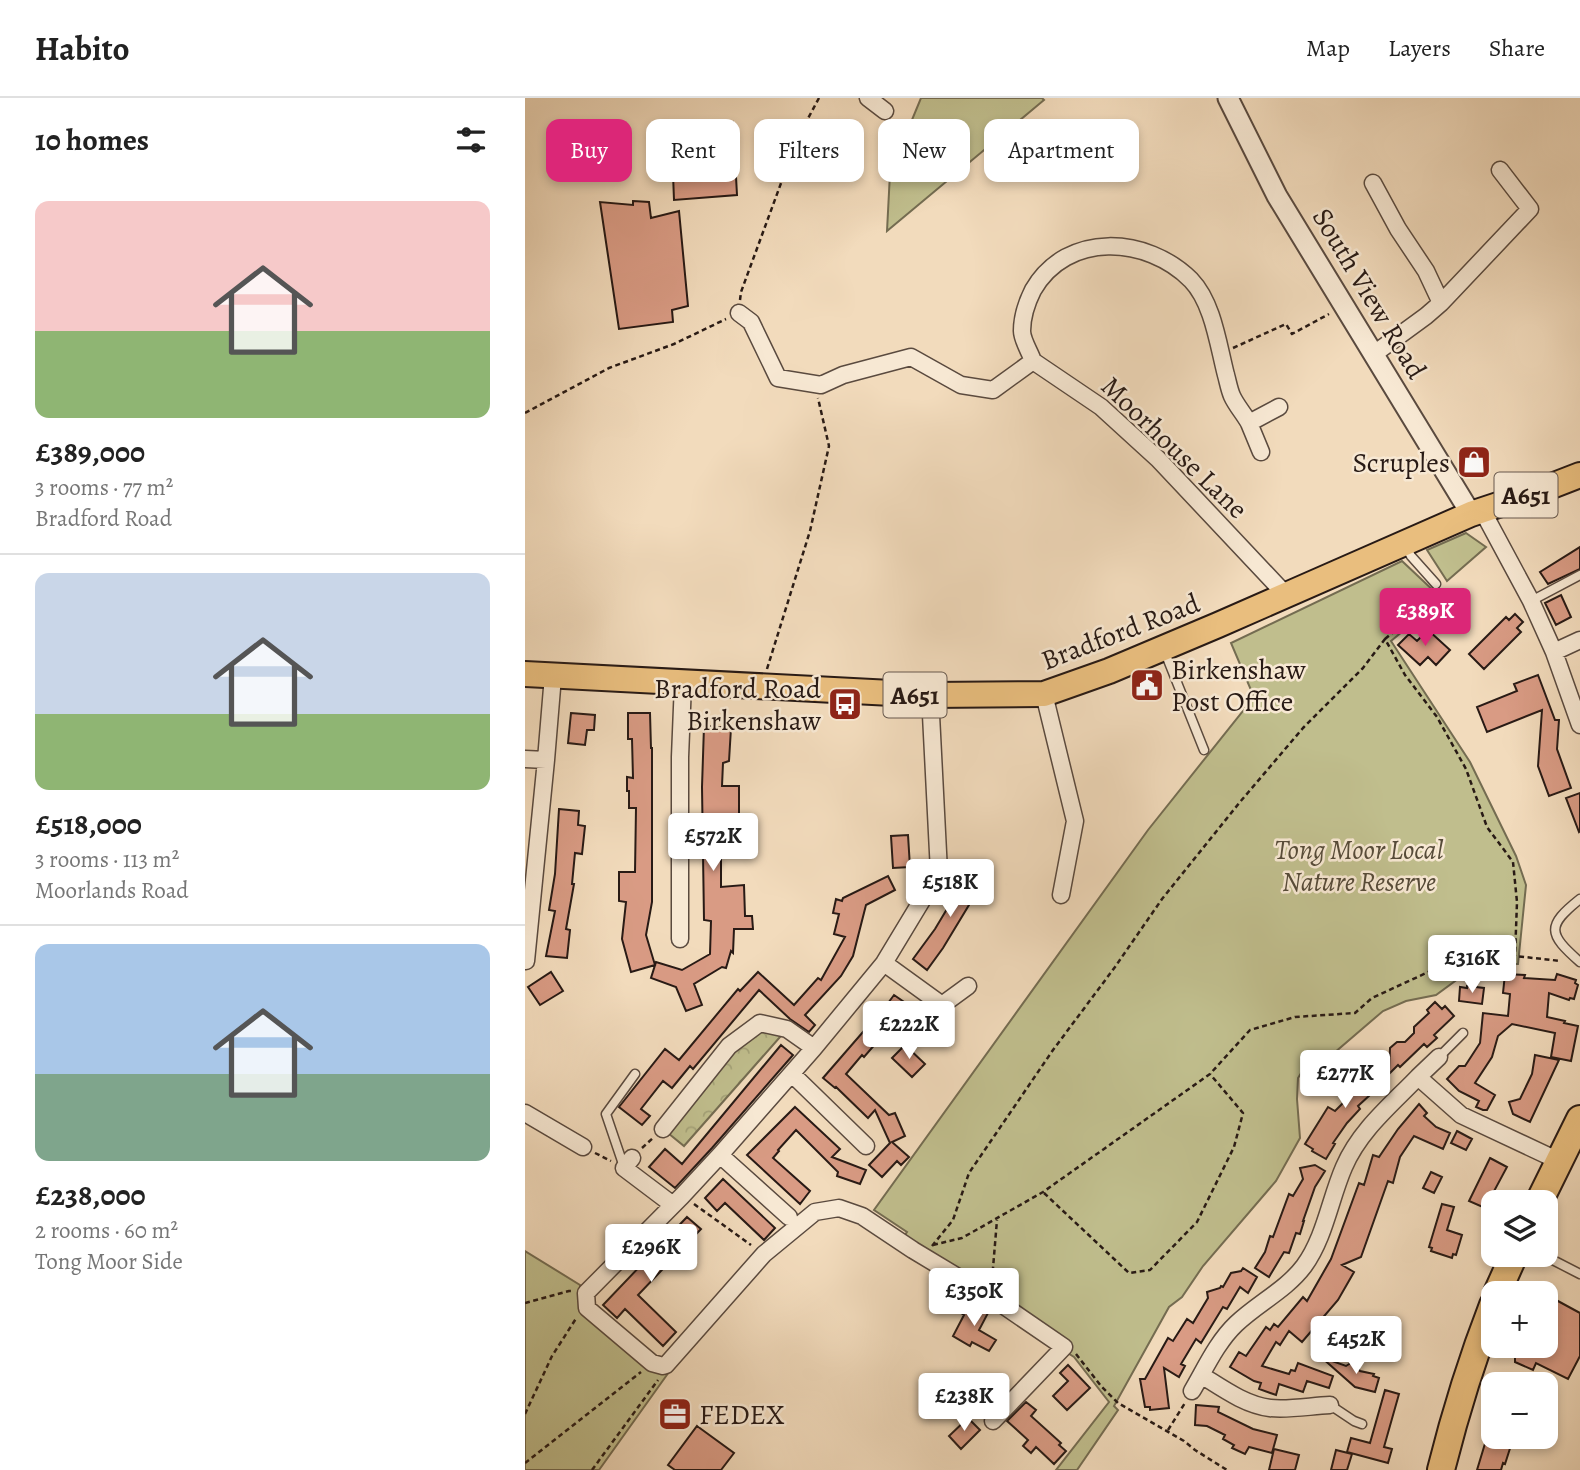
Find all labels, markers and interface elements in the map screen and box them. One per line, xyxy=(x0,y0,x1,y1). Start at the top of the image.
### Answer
text: Habito xyxy=(35,26,130,71)
text: Map xyxy=(1306,32,1350,64)
text: Layers xyxy=(1388,32,1451,64)
text: Share xyxy=(1489,32,1545,64)
chip: Buy xyxy=(546,119,632,182)
chip: Rent xyxy=(646,119,740,182)
chip: Filters xyxy=(754,119,864,182)
chip: New xyxy=(878,119,970,182)
chip: Apartment xyxy=(984,119,1139,182)
text: 10 homes xyxy=(35,120,149,160)
icon: filters xyxy=(452,121,490,159)
street label: South View Road xyxy=(1303,201,1436,387)
icon: home xyxy=(200,247,326,373)
street label: Moorhouse Lane xyxy=(1093,368,1256,527)
text: £389,000 xyxy=(35,432,145,472)
shop icon: Scruples xyxy=(1455,443,1493,481)
place label: Scruples xyxy=(1353,444,1450,482)
text: 3 rooms · 77 m² xyxy=(35,472,173,503)
road number: A651 xyxy=(1495,472,1557,518)
text: Bradford Road xyxy=(35,503,172,534)
street label: Bradford Road xyxy=(1036,584,1206,680)
pin: £389K xyxy=(1376,588,1474,648)
text: £389K xyxy=(1396,595,1454,626)
icon: home xyxy=(200,619,326,745)
place label: Birkenshaw Post Office xyxy=(1171,651,1306,721)
public building icon: Birkenshaw Post Office xyxy=(1128,666,1166,704)
place label: Bradford Road Birkenshaw xyxy=(654,670,822,740)
road number: A651 xyxy=(883,673,947,718)
bus stop icon: Bradford Road Birkenshaw xyxy=(826,685,864,723)
text: £518,000 xyxy=(35,804,142,844)
pin: £572K xyxy=(664,814,762,873)
text: £572K xyxy=(684,820,742,851)
park label: Tong Moor Local Nature Reserve xyxy=(1275,831,1443,901)
text: 3 rooms · 113 m² xyxy=(35,844,179,875)
pin: £518K xyxy=(901,860,999,919)
text: £518K xyxy=(922,866,978,897)
text: Moorlands Road xyxy=(35,875,189,906)
pin: £316K xyxy=(1423,936,1521,995)
text: £316K xyxy=(1444,942,1500,973)
icon: home xyxy=(200,990,326,1116)
pin: £222K xyxy=(860,1002,958,1061)
text: £222K xyxy=(879,1008,939,1039)
pin: £277K xyxy=(1296,1051,1394,1110)
text: £277K xyxy=(1316,1057,1374,1088)
text: £238,000 xyxy=(35,1175,146,1215)
map controls xyxy=(1481,1190,1558,1449)
button: layers xyxy=(1481,1190,1558,1267)
text: 2 rooms · 60 m² xyxy=(35,1215,178,1246)
pin: £296K xyxy=(602,1224,700,1284)
text: £296K xyxy=(621,1231,681,1262)
text: Tong Moor Side xyxy=(35,1246,183,1277)
pin: £350K xyxy=(925,1268,1023,1328)
text: £350K xyxy=(945,1275,1003,1306)
button: + xyxy=(1481,1281,1558,1358)
pin: £452K xyxy=(1307,1316,1405,1376)
text: £452K xyxy=(1327,1323,1385,1354)
button: − xyxy=(1481,1372,1558,1449)
pin: £238K xyxy=(915,1374,1013,1433)
text: £238K xyxy=(934,1380,994,1411)
office icon: FEDEX xyxy=(656,1395,694,1433)
place label: FEDEX xyxy=(699,1396,785,1434)

